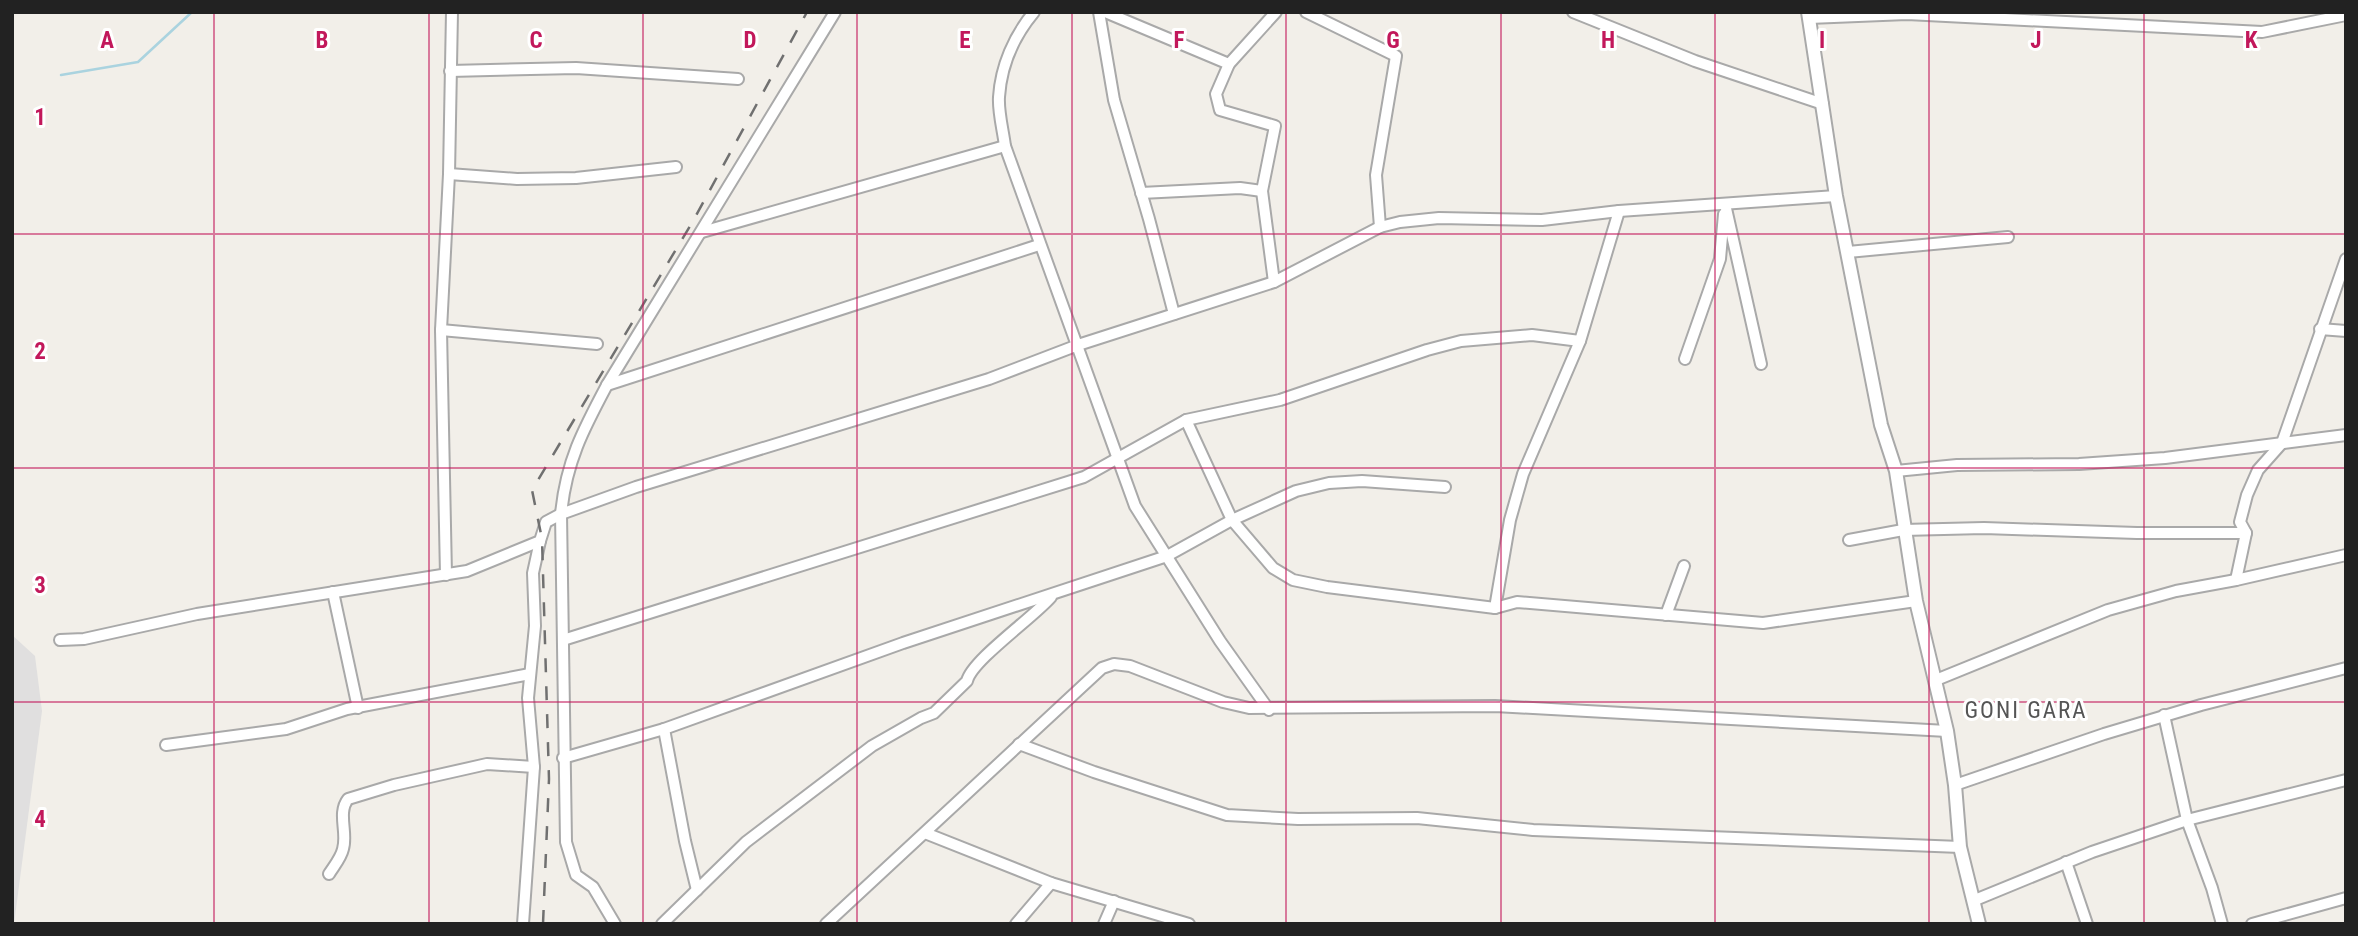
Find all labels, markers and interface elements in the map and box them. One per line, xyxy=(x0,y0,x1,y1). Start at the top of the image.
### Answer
text: A xyxy=(100,27,114,54)
text: B xyxy=(316,27,328,54)
text: C xyxy=(529,27,543,54)
text: D xyxy=(744,27,757,54)
text: E xyxy=(959,27,971,54)
text: F xyxy=(1174,27,1185,54)
text: G xyxy=(1386,27,1400,54)
text: H xyxy=(1601,27,1615,54)
text: I xyxy=(1819,27,1825,54)
text: J xyxy=(2030,27,2042,54)
text: K xyxy=(2245,27,2258,54)
text: 1 xyxy=(34,104,46,131)
text: 2 xyxy=(34,338,46,365)
text: 3 xyxy=(34,572,46,599)
district label: GONI GARA xyxy=(1964,697,2088,724)
text: 4 xyxy=(34,806,46,833)

